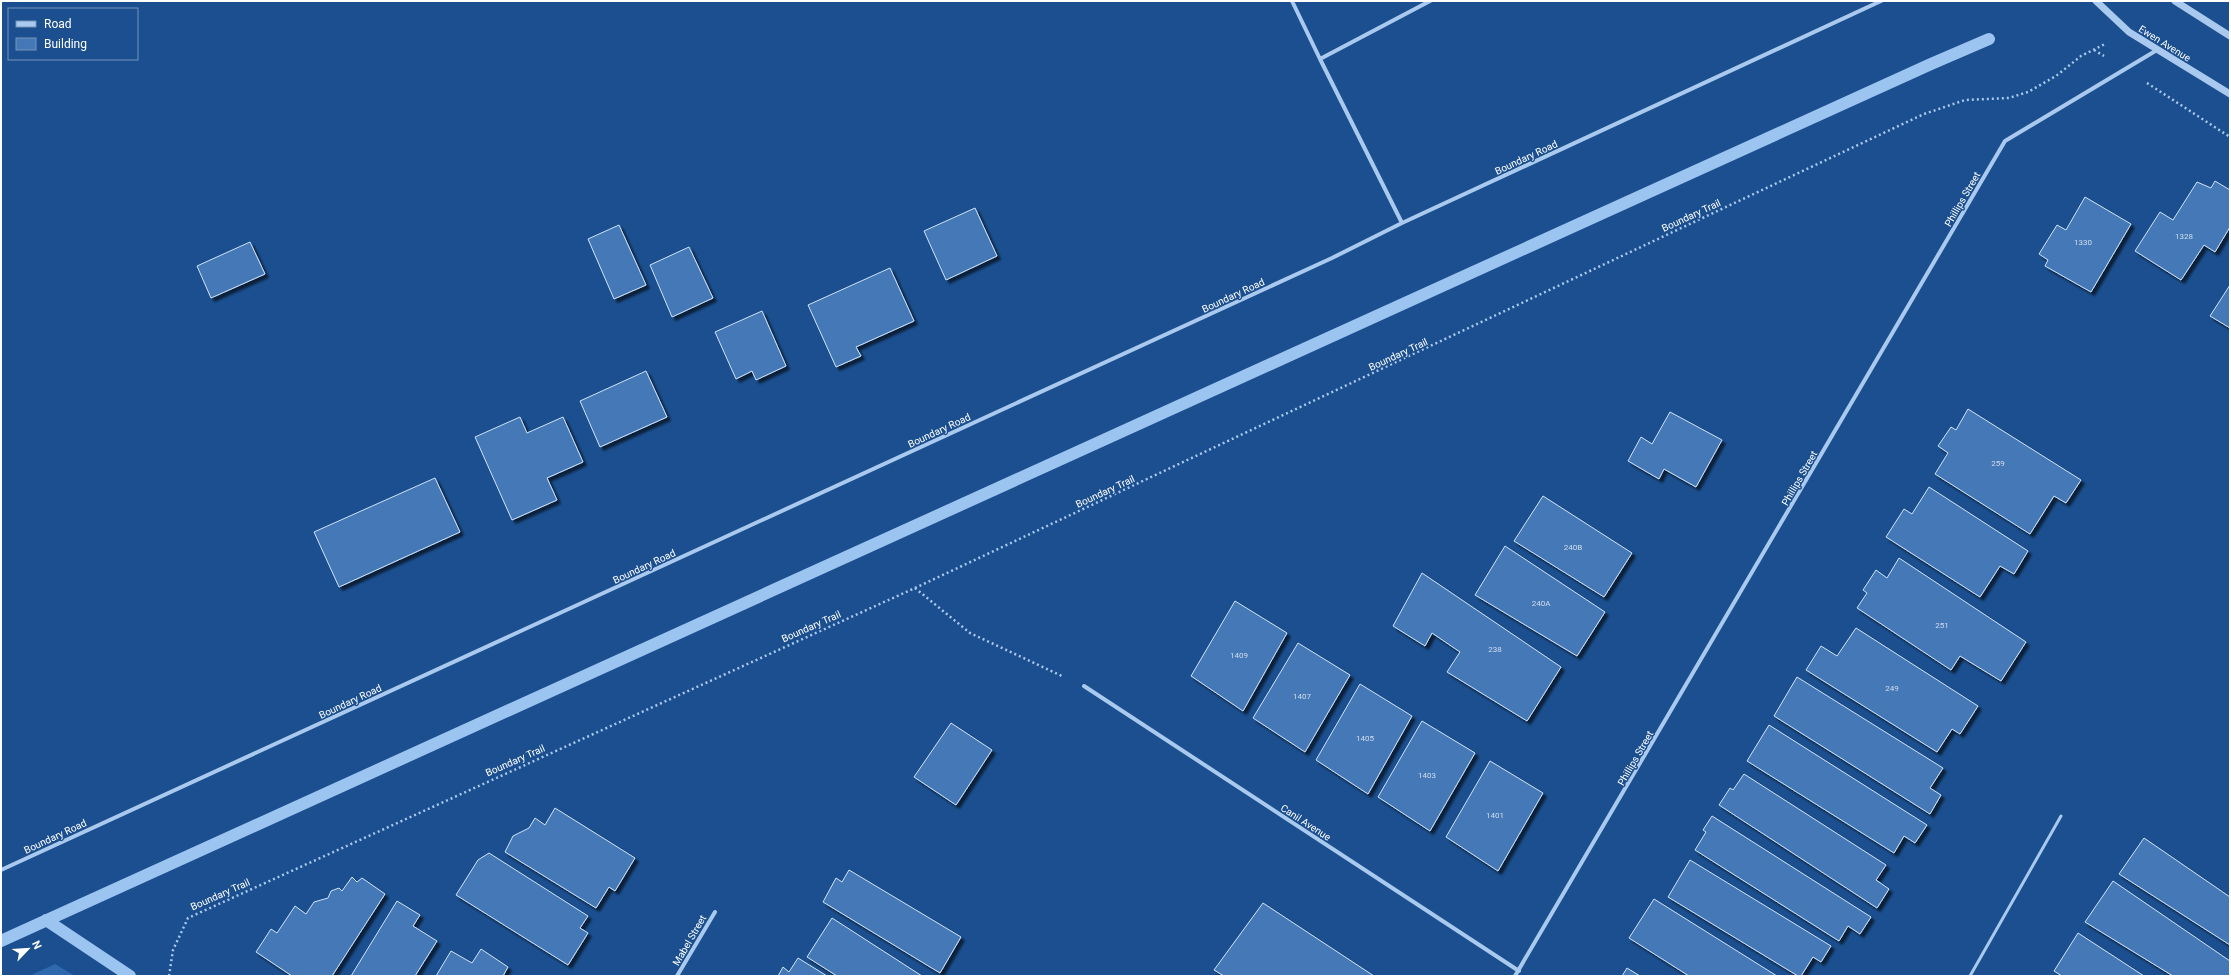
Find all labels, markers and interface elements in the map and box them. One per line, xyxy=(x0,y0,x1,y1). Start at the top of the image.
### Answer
legend xyxy=(8,8,138,60)
text: Road xyxy=(44,17,72,31)
street label: Ewen Avenue xyxy=(2137,23,2193,64)
text: Building xyxy=(44,37,87,51)
street label: Boundary Road xyxy=(1493,138,1559,177)
street label: Phillips Street xyxy=(1942,170,1982,228)
street label: Boundary Trail xyxy=(1660,197,1722,234)
house number: 1328 xyxy=(2175,232,2193,241)
house number: 1330 xyxy=(2074,238,2092,247)
street label: Boundary Road xyxy=(1200,276,1266,315)
street label: Boundary Trail xyxy=(1367,336,1429,373)
street label: Boundary Road xyxy=(906,411,972,450)
street label: Phillips Street xyxy=(1779,449,1819,507)
house number: 259 xyxy=(1991,459,2005,468)
street label: Boundary Trail xyxy=(1074,473,1136,510)
house number: 240B xyxy=(1564,543,1582,552)
street label: Boundary Road xyxy=(611,547,677,586)
house number: 240A xyxy=(1532,599,1551,608)
street label: Boundary Trail xyxy=(780,608,843,644)
house number: 251 xyxy=(1935,621,1949,630)
house number: 238 xyxy=(1488,645,1502,654)
house number: 1409 xyxy=(1230,651,1248,660)
street label: Boundary Road xyxy=(317,682,383,721)
house number: 249 xyxy=(1885,684,1899,693)
house number: 1407 xyxy=(1293,692,1311,701)
street label: Phillips Street xyxy=(1615,729,1655,787)
house number: 1405 xyxy=(1356,734,1374,743)
street label: Boundary Trail xyxy=(484,742,547,778)
house number: 1403 xyxy=(1418,771,1436,780)
street label: Canil Avenue xyxy=(1279,802,1333,843)
house number: 1401 xyxy=(1486,811,1504,820)
street label: Boundary Road xyxy=(22,817,88,856)
street label: Boundary Trail xyxy=(189,876,252,912)
street label: Mabel Street xyxy=(671,913,708,967)
north arrow xyxy=(8,929,48,969)
text: N xyxy=(29,939,44,951)

